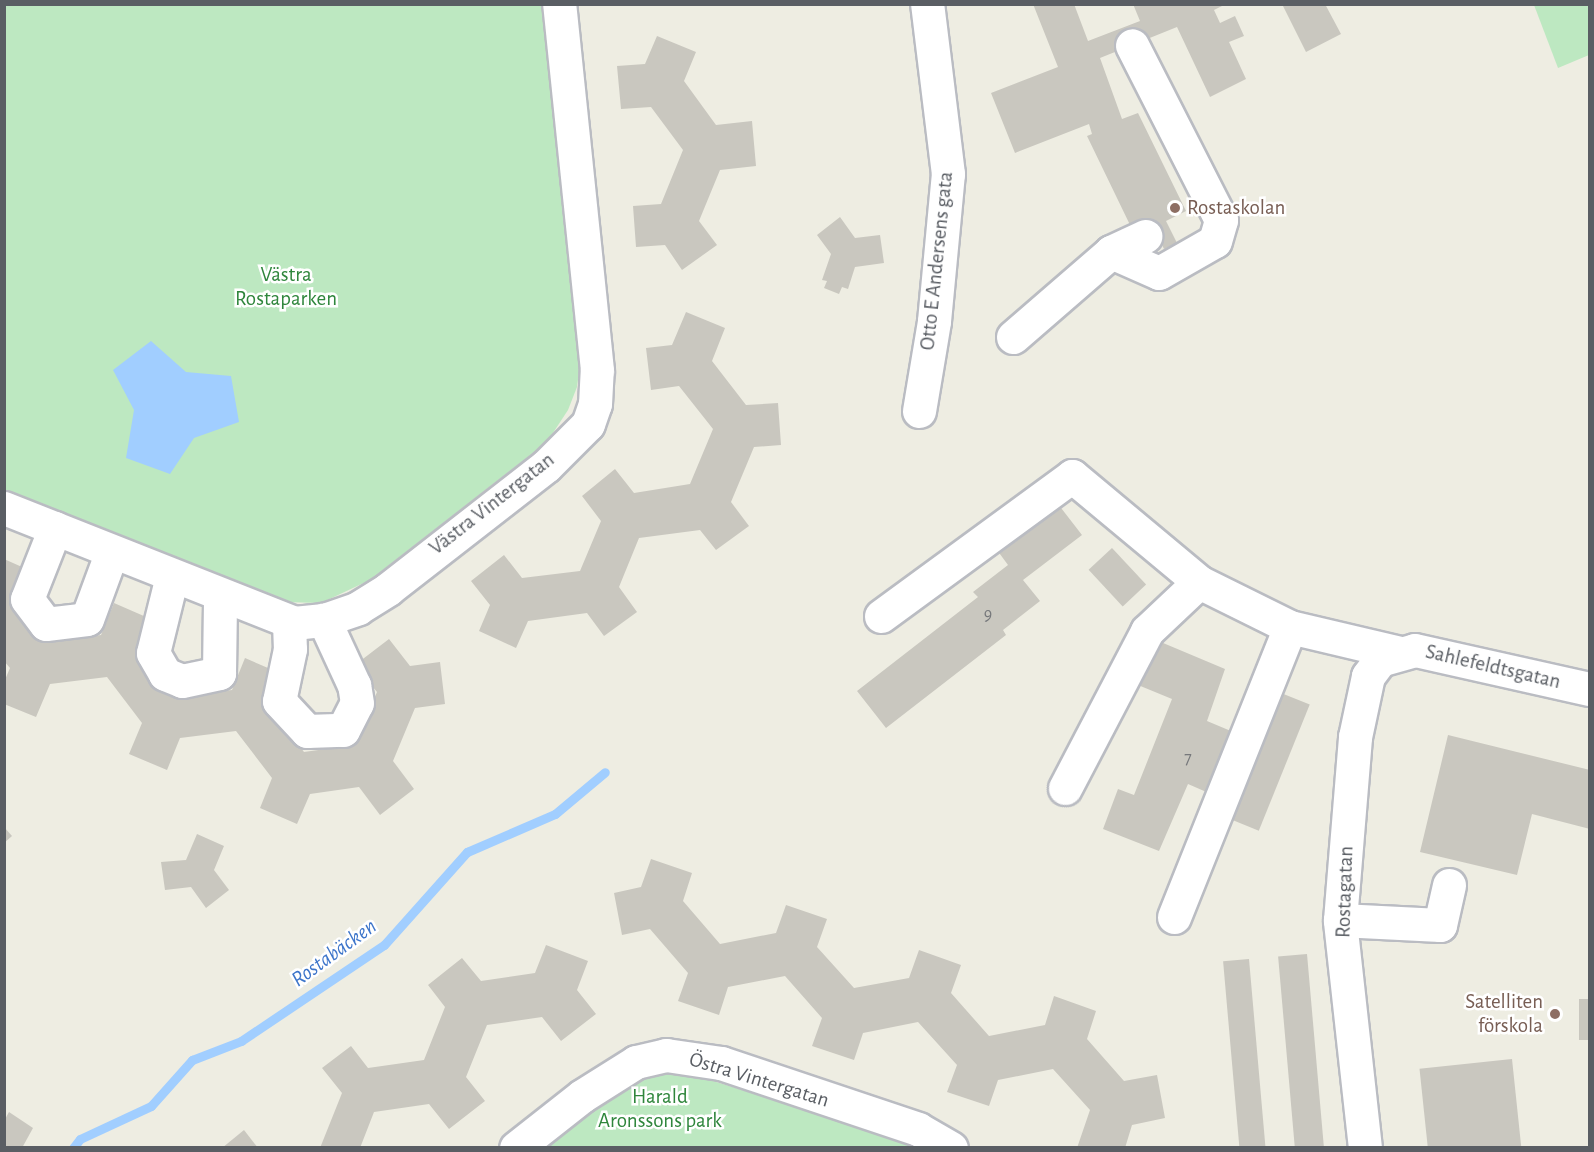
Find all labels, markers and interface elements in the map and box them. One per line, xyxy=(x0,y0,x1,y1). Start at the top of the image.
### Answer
street label: Otto E Andersens gata xyxy=(915,170,959,352)
place label: Rostaskolan xyxy=(1187,195,1285,221)
marker: Rostaskolan xyxy=(1168,201,1182,215)
park label: Västra Rostaparken xyxy=(235,262,337,312)
street label: Västra Vintergatan xyxy=(424,447,560,561)
house number: 9 xyxy=(984,604,992,626)
street label: Sahlefeldtsgatan xyxy=(1423,639,1563,695)
house number: 7 xyxy=(1184,748,1192,770)
street label: Rostagatan xyxy=(1331,846,1359,938)
water label: Rostabäcken xyxy=(286,913,382,993)
place label: Satelliten förskola xyxy=(1465,989,1543,1039)
marker: Satelliten förskola xyxy=(1548,1007,1562,1021)
street label: Östra Vintergatan xyxy=(686,1047,832,1113)
park label: Harald Aronssons park xyxy=(598,1084,722,1134)

